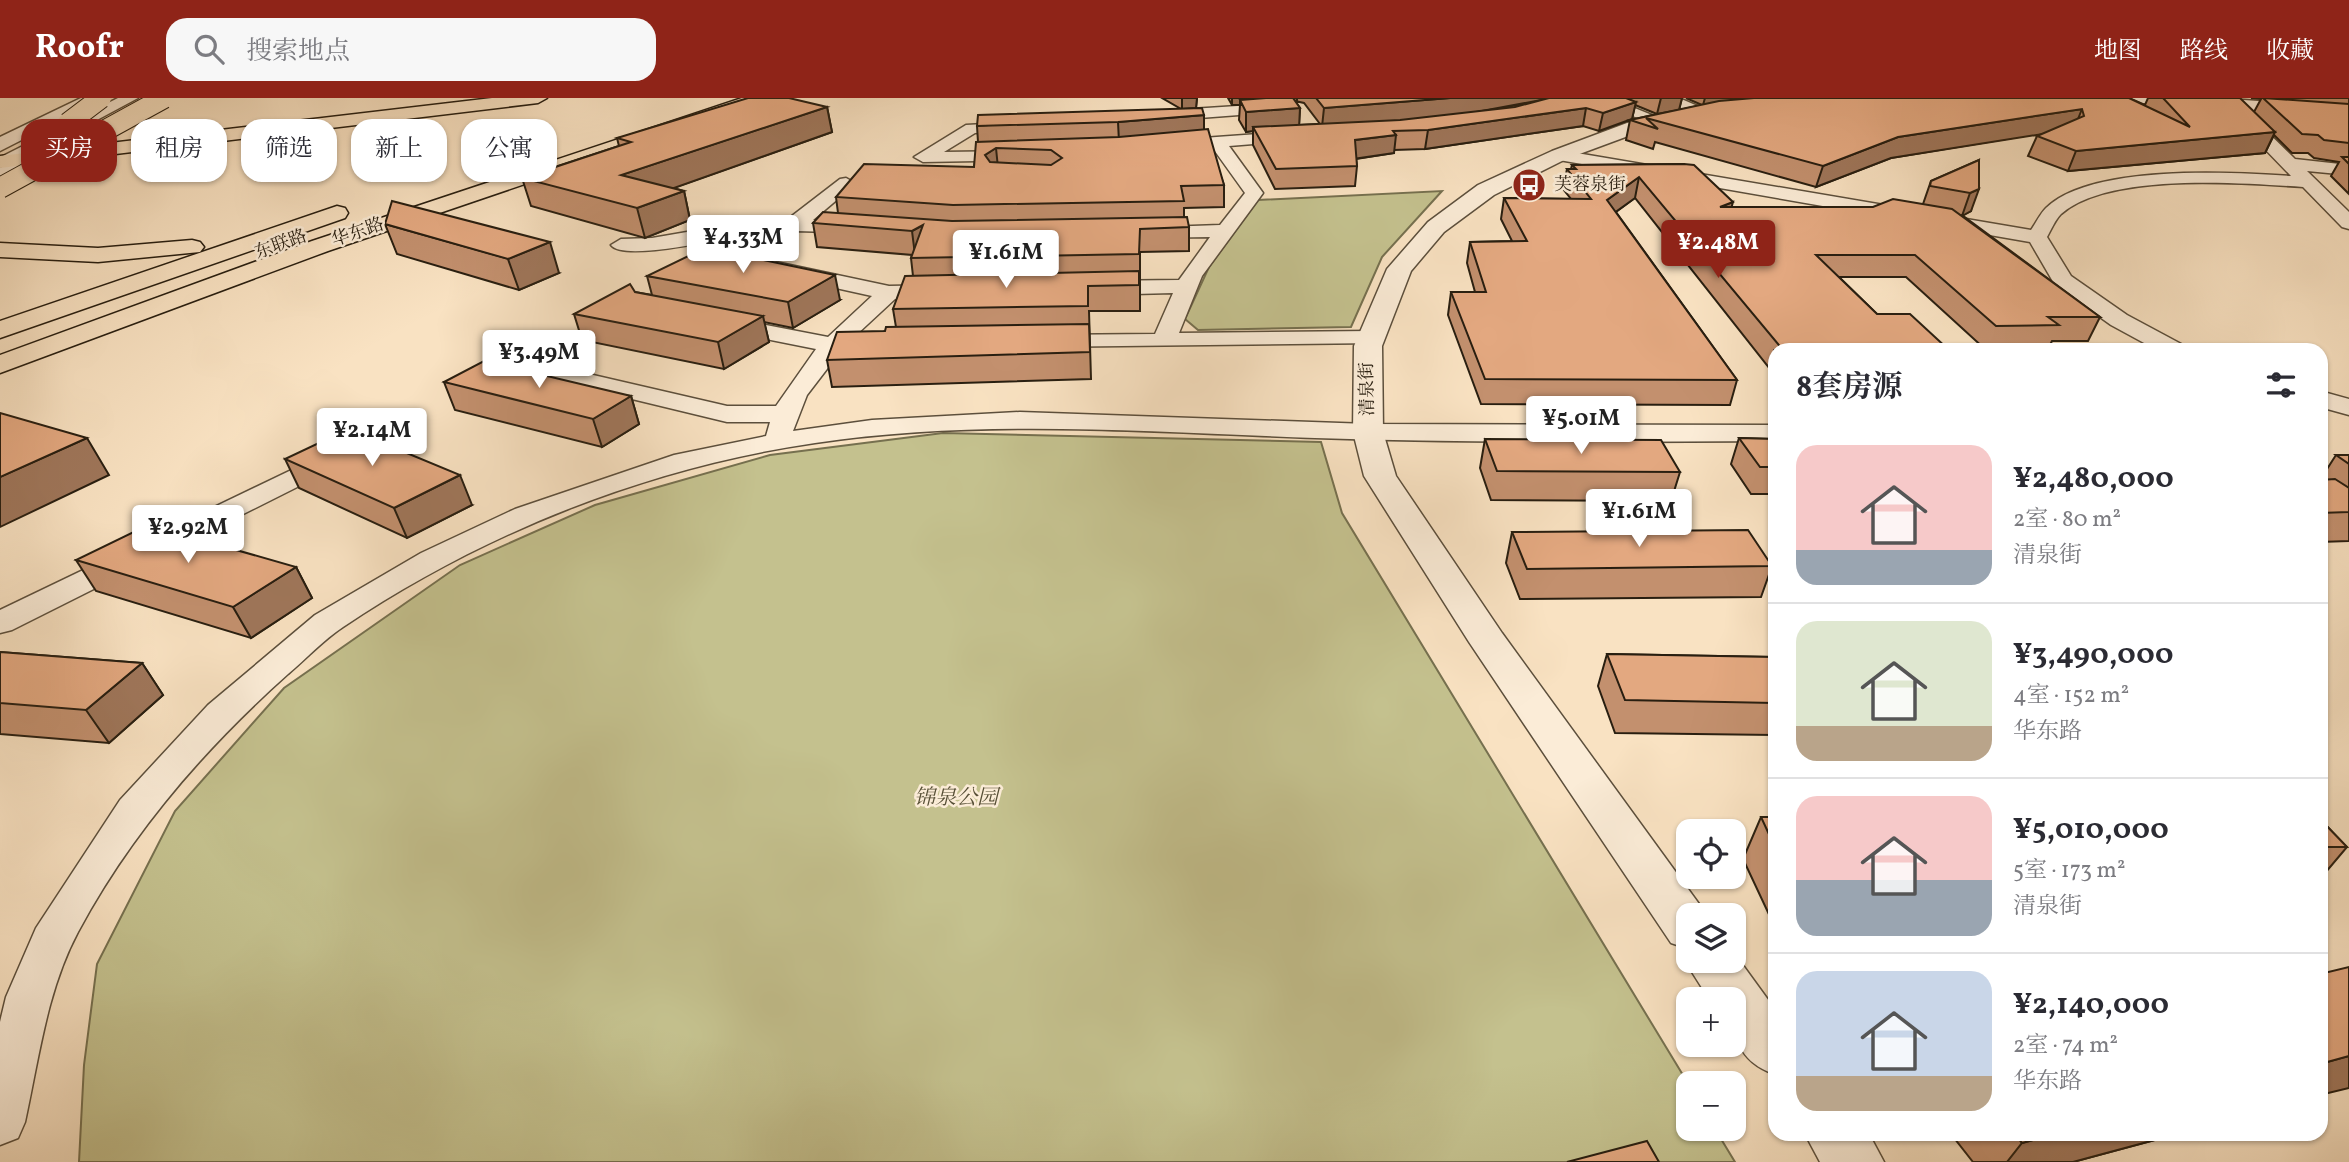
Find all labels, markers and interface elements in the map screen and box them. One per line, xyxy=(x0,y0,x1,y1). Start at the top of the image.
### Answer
search box xyxy=(166,18,656,81)
text: Roofr xyxy=(35,26,124,72)
icon: search xyxy=(190,30,228,68)
text: 搜索地点 xyxy=(246,34,350,70)
text: 地图 xyxy=(2094,35,2142,69)
text: 路线 xyxy=(2180,35,2228,69)
text: 收藏 xyxy=(2266,35,2314,69)
chip: 买房 xyxy=(21,119,117,182)
chip: 租房 xyxy=(131,119,227,182)
chip: 筛选 xyxy=(241,119,337,182)
chip: 新上 xyxy=(351,119,447,182)
chip: 公寓 xyxy=(461,119,557,182)
bus stop icon: 芙蓉泉街 xyxy=(1510,166,1548,204)
place label: 芙蓉泉街 xyxy=(1554,173,1626,198)
street label: 华东路 xyxy=(328,212,388,254)
pin: ¥4.33M xyxy=(686,216,800,275)
pin: ¥2.48M xyxy=(1661,220,1775,280)
text: ¥4.33M xyxy=(703,222,783,254)
street label: 东联路 xyxy=(251,224,311,266)
text: ¥2.48M xyxy=(1677,227,1759,259)
pin: ¥1.61M xyxy=(949,230,1063,290)
text: ¥1.61M xyxy=(969,237,1043,269)
pin: ¥3.49M xyxy=(482,330,596,390)
text: ¥3.49M xyxy=(498,337,580,369)
street label: 清泉街 xyxy=(1355,362,1381,416)
icon: filters xyxy=(2262,366,2300,404)
text: 8套房源 xyxy=(1796,367,1902,409)
pin: ¥5.01M xyxy=(1524,396,1638,456)
text: ¥5.01M xyxy=(1542,403,1620,435)
pin: ¥2.14M xyxy=(315,408,429,468)
text: ¥2.14M xyxy=(333,415,411,447)
text: ¥2,480,000 xyxy=(2013,458,2174,500)
icon: home xyxy=(1852,473,1936,557)
pin: ¥1.61M xyxy=(1582,490,1696,549)
text: ¥1.61M xyxy=(1602,496,1676,528)
text: 2室 · 80 m² xyxy=(2013,504,2121,536)
pin: ¥2.92M xyxy=(131,505,245,565)
text: ¥2.92M xyxy=(148,512,228,544)
text: 清泉街 xyxy=(2013,540,2082,572)
text: ¥3,490,000 xyxy=(2013,634,2173,676)
icon: home xyxy=(1852,649,1936,733)
text: 4室 · 152 m² xyxy=(2013,680,2129,712)
text: 华东路 xyxy=(2013,716,2082,748)
park label: 锦泉公园 xyxy=(914,784,1001,813)
text: ¥5,010,000 xyxy=(2013,809,2169,851)
map controls xyxy=(1676,819,1746,1141)
button: locate xyxy=(1676,819,1746,889)
icon: home xyxy=(1852,824,1936,908)
text: 5室 · 173 m² xyxy=(2013,855,2125,887)
text: 清泉街 xyxy=(2013,891,2082,923)
button: layers xyxy=(1676,903,1746,973)
text: ¥2,140,000 xyxy=(2013,984,2169,1026)
button: + xyxy=(1676,987,1746,1057)
icon: home xyxy=(1852,999,1936,1083)
text: 2室 · 74 m² xyxy=(2013,1030,2118,1062)
text: 华东路 xyxy=(2013,1066,2082,1098)
button: − xyxy=(1676,1071,1746,1141)

